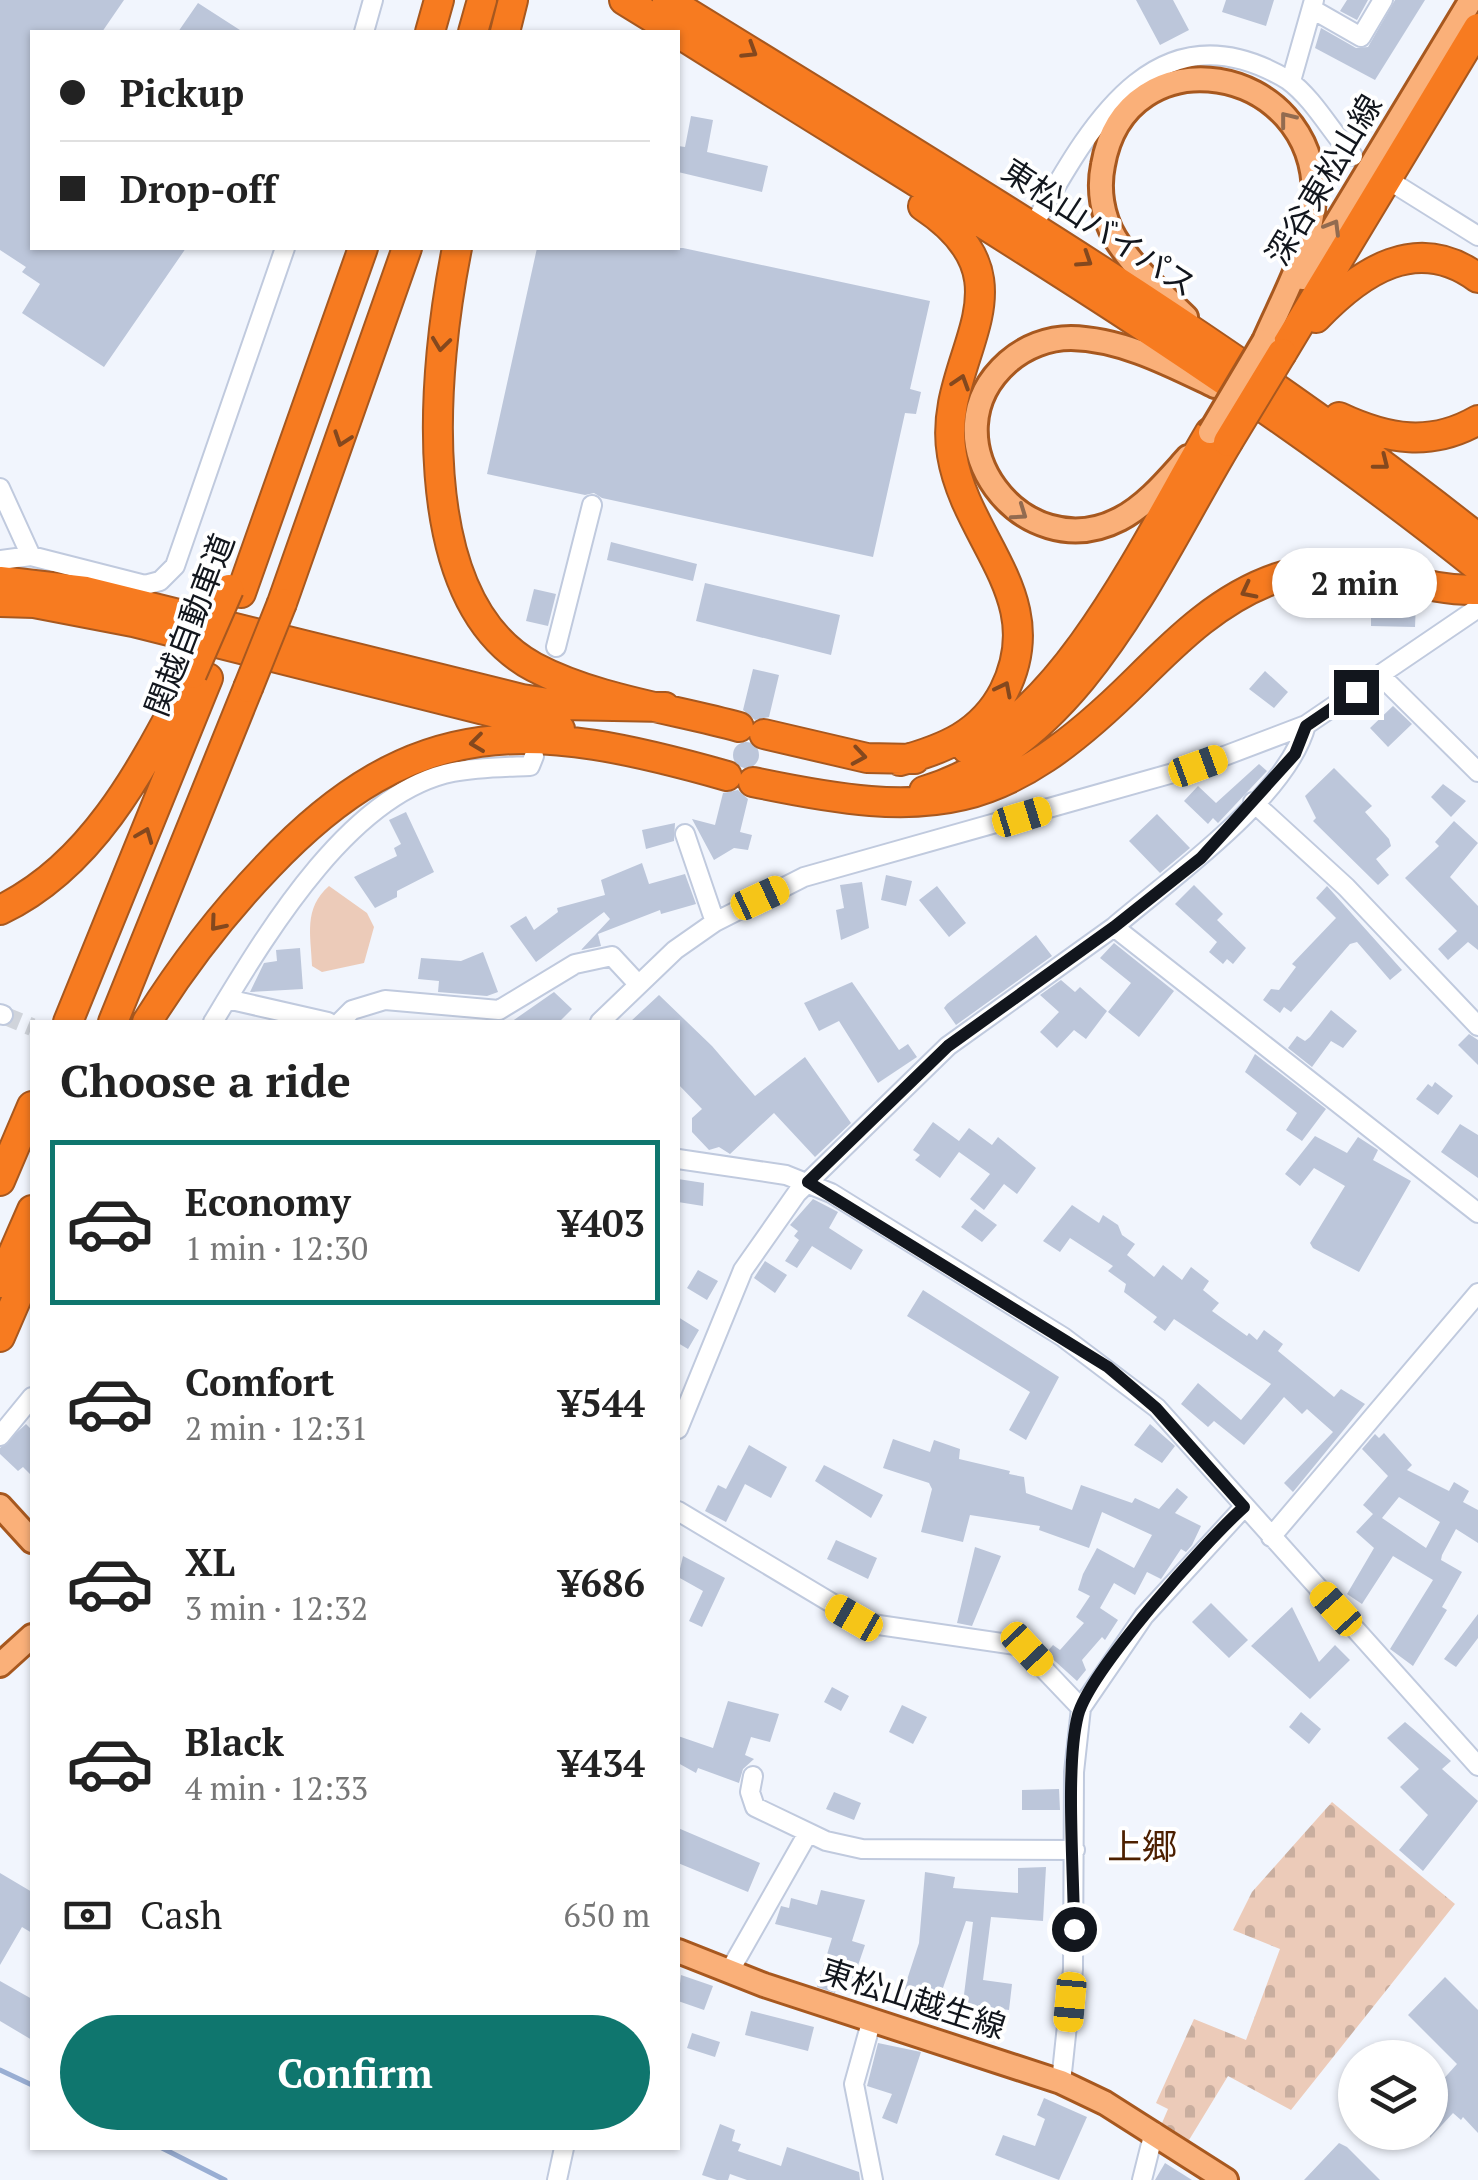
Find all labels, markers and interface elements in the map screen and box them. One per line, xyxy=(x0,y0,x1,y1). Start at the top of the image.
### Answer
one-way arrow xyxy=(739,39,757,58)
text: Pickup xyxy=(120,68,244,118)
street label: 深谷東松山線 xyxy=(1256,86,1391,273)
one-way arrow xyxy=(1281,112,1298,130)
street label: 東松山バイパス xyxy=(994,149,1205,306)
text: Drop-off xyxy=(120,164,277,214)
one-way arrow xyxy=(1321,220,1340,238)
one-way arrow xyxy=(1075,247,1093,266)
one-way arrow xyxy=(431,335,452,352)
one-way arrow xyxy=(950,374,970,391)
one-way arrow xyxy=(334,430,354,447)
one-way arrow xyxy=(1371,452,1389,469)
one-way arrow xyxy=(1009,500,1027,519)
street label: 関越自動車道 xyxy=(135,527,243,722)
callout: 2 min xyxy=(1274,547,1438,617)
text: 2 min xyxy=(1311,562,1398,604)
one-way arrow xyxy=(1240,579,1258,599)
route end xyxy=(1334,670,1379,715)
one-way arrow xyxy=(992,681,1011,699)
one-way arrow xyxy=(468,732,484,753)
car xyxy=(1165,742,1231,790)
one-way arrow xyxy=(851,745,868,766)
car xyxy=(989,794,1055,840)
one-way arrow xyxy=(134,828,154,845)
car xyxy=(726,872,794,924)
one-way arrow xyxy=(211,912,229,930)
text: Choose a ride xyxy=(60,1050,351,1110)
text: Economy xyxy=(185,1177,351,1227)
icon: car xyxy=(65,1178,155,1268)
text: ¥403 xyxy=(559,1198,645,1248)
text: 1 min · 12:30 xyxy=(185,1227,368,1269)
text: Comfort xyxy=(185,1357,334,1407)
icon: car xyxy=(65,1358,155,1448)
text: ¥544 xyxy=(559,1378,645,1428)
text: 2 min · 12:31 xyxy=(185,1407,368,1449)
text: XL xyxy=(185,1537,235,1587)
icon: car xyxy=(65,1538,155,1628)
text: ¥686 xyxy=(559,1558,645,1608)
car xyxy=(1305,1577,1367,1641)
text: 3 min · 12:32 xyxy=(185,1587,368,1629)
car xyxy=(821,1590,887,1646)
car xyxy=(996,1617,1058,1681)
text: Black xyxy=(185,1717,284,1767)
icon: car xyxy=(65,1718,155,1808)
text: ¥434 xyxy=(559,1738,645,1788)
text: 4 min · 12:33 xyxy=(185,1767,368,1809)
district label: 上郷 xyxy=(1107,1823,1177,1869)
icon: cash xyxy=(60,1888,115,1943)
text: Cash xyxy=(140,1890,222,1940)
text: 650 m xyxy=(563,1894,650,1936)
route start xyxy=(1052,1907,1097,1952)
street label: 東松山越生線 xyxy=(816,1948,1011,2048)
car xyxy=(1052,1971,1088,2033)
button: Confirm xyxy=(60,2015,650,2130)
map controls xyxy=(1338,2040,1448,2150)
button: layers xyxy=(1338,2040,1448,2150)

